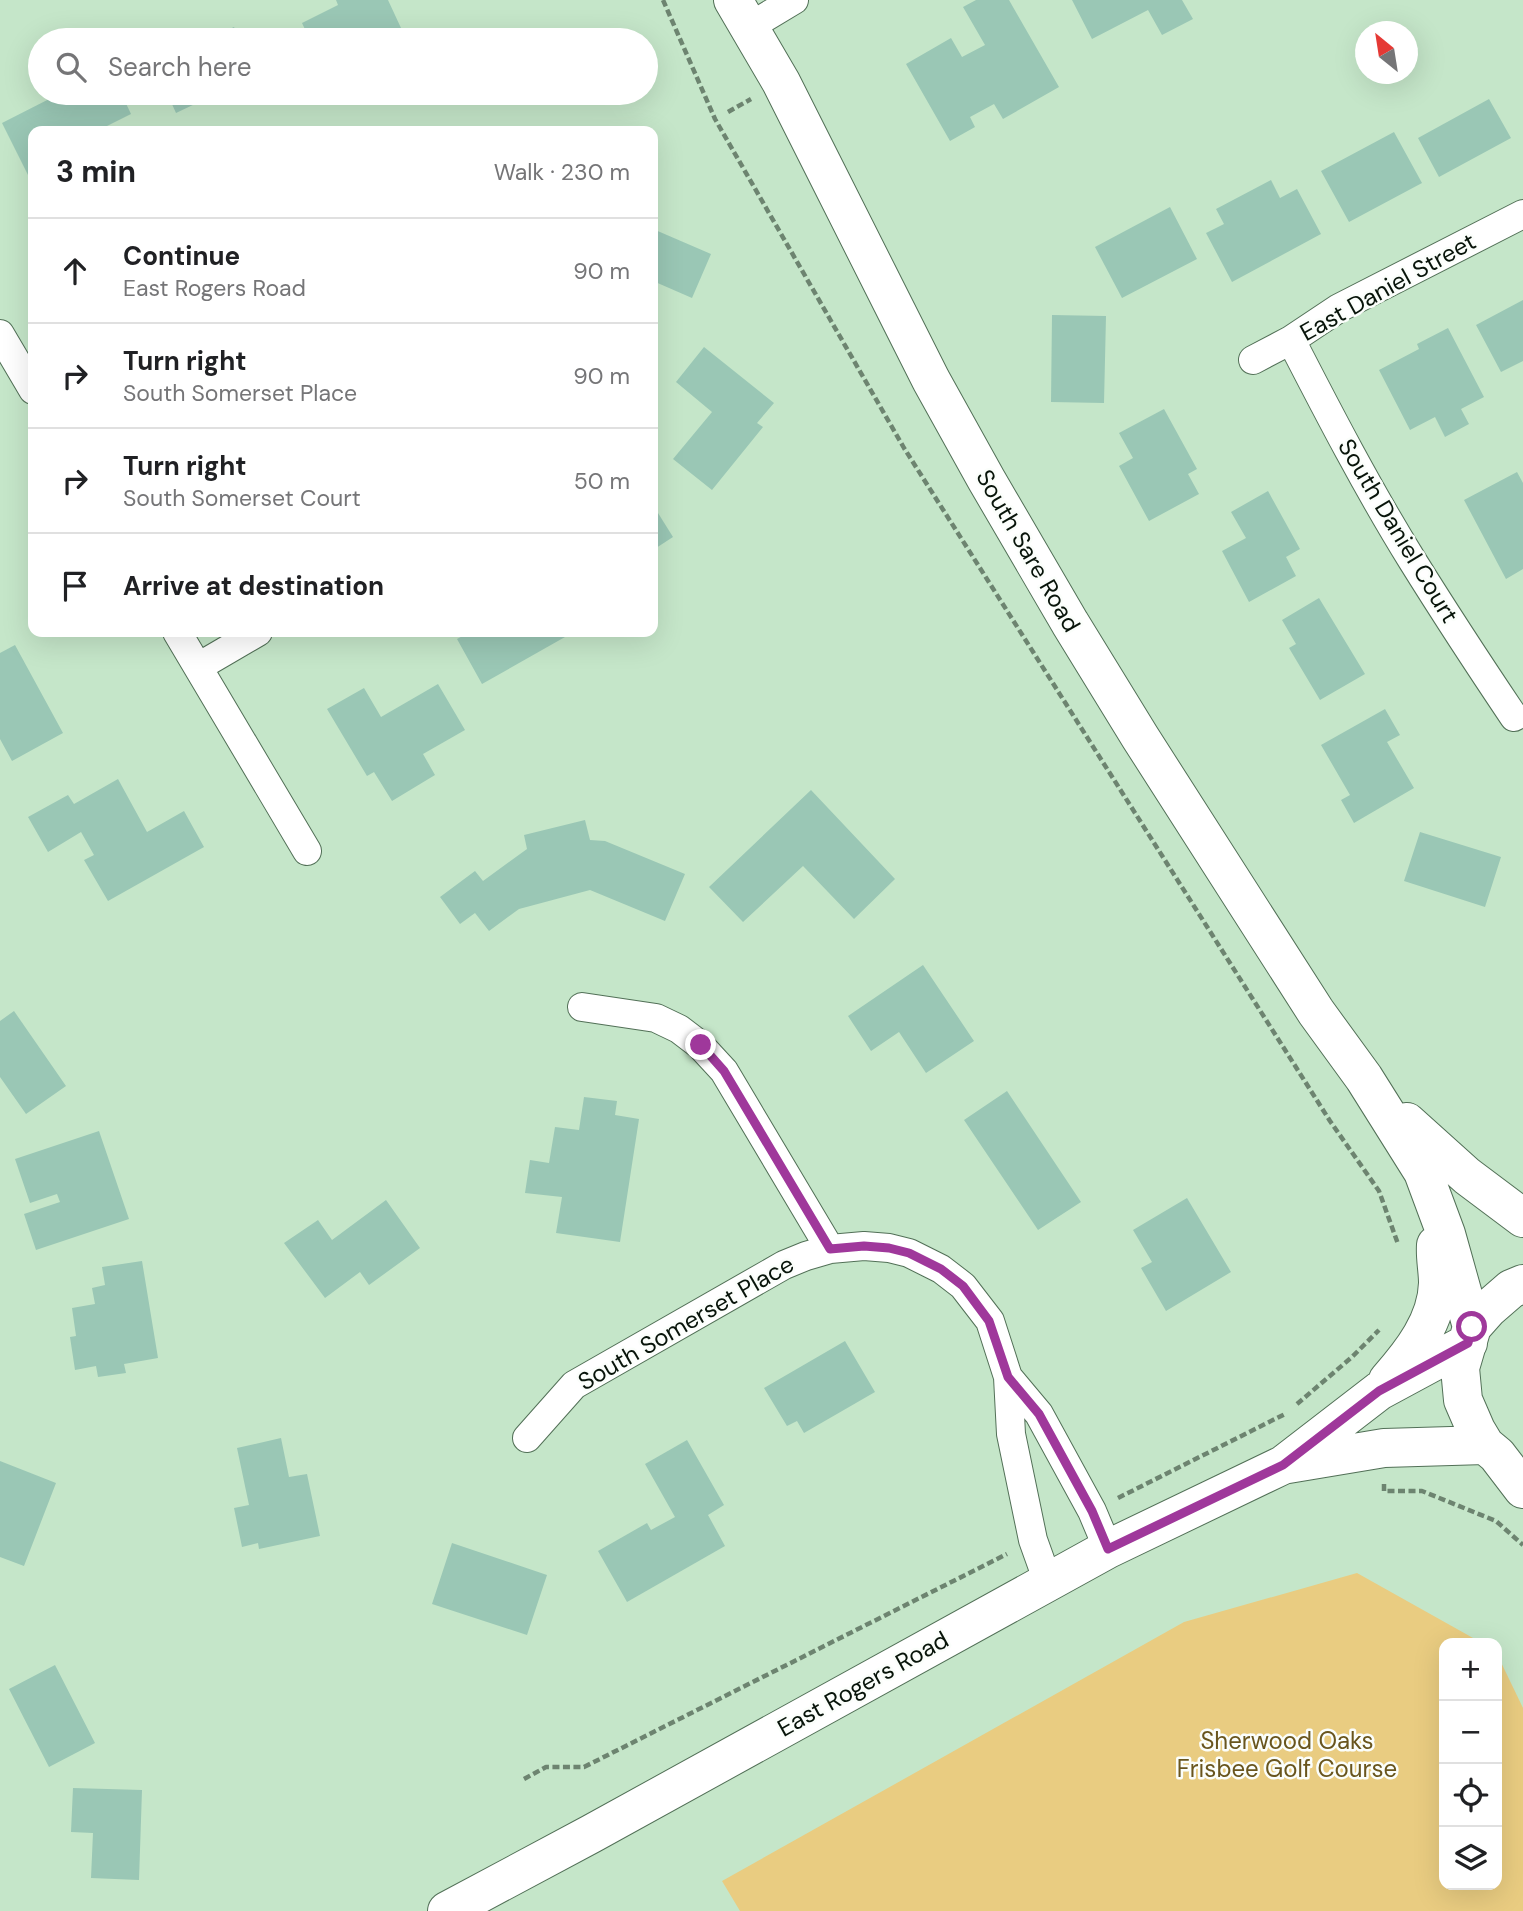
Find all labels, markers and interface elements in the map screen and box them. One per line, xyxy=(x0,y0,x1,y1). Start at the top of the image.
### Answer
north arrow xyxy=(1355,21,1418,84)
search box xyxy=(28,28,658,105)
icon: search xyxy=(52,48,90,86)
text: Search here xyxy=(108,50,251,84)
text: 3 min xyxy=(56,152,136,191)
text: Walk · 230 m xyxy=(494,157,630,187)
street label: East Daniel Street xyxy=(1294,225,1481,348)
text: Continue xyxy=(123,239,240,273)
icon: ahead xyxy=(56,252,94,290)
text: 90 m xyxy=(573,256,630,286)
text: East Rogers Road xyxy=(123,273,306,303)
text: Turn right xyxy=(123,344,247,378)
icon: right xyxy=(56,357,94,395)
text: 90 m xyxy=(573,361,630,391)
text: South Somerset Place xyxy=(123,378,357,408)
street label: South Daniel Court xyxy=(1331,433,1466,628)
text: Turn right xyxy=(123,449,247,483)
icon: right xyxy=(56,462,94,500)
street label: South Sare Road xyxy=(969,464,1088,638)
text: 50 m xyxy=(574,466,630,496)
text: South Somerset Court xyxy=(123,483,361,513)
icon: arrive xyxy=(56,567,94,605)
text: Arrive at destination xyxy=(123,569,384,603)
route end xyxy=(685,1029,716,1060)
street label: South Somerset Place xyxy=(572,1248,799,1397)
route start xyxy=(1456,1311,1487,1342)
street label: East Rogers Road xyxy=(772,1624,954,1743)
map controls xyxy=(1439,1638,1502,1890)
button: + xyxy=(1439,1638,1502,1701)
button: − xyxy=(1439,1701,1502,1764)
park label: Sherwood Oaks Frisbee Golf Course xyxy=(1177,1725,1397,1784)
button: locate xyxy=(1439,1764,1502,1827)
button: layers xyxy=(1439,1827,1502,1890)

